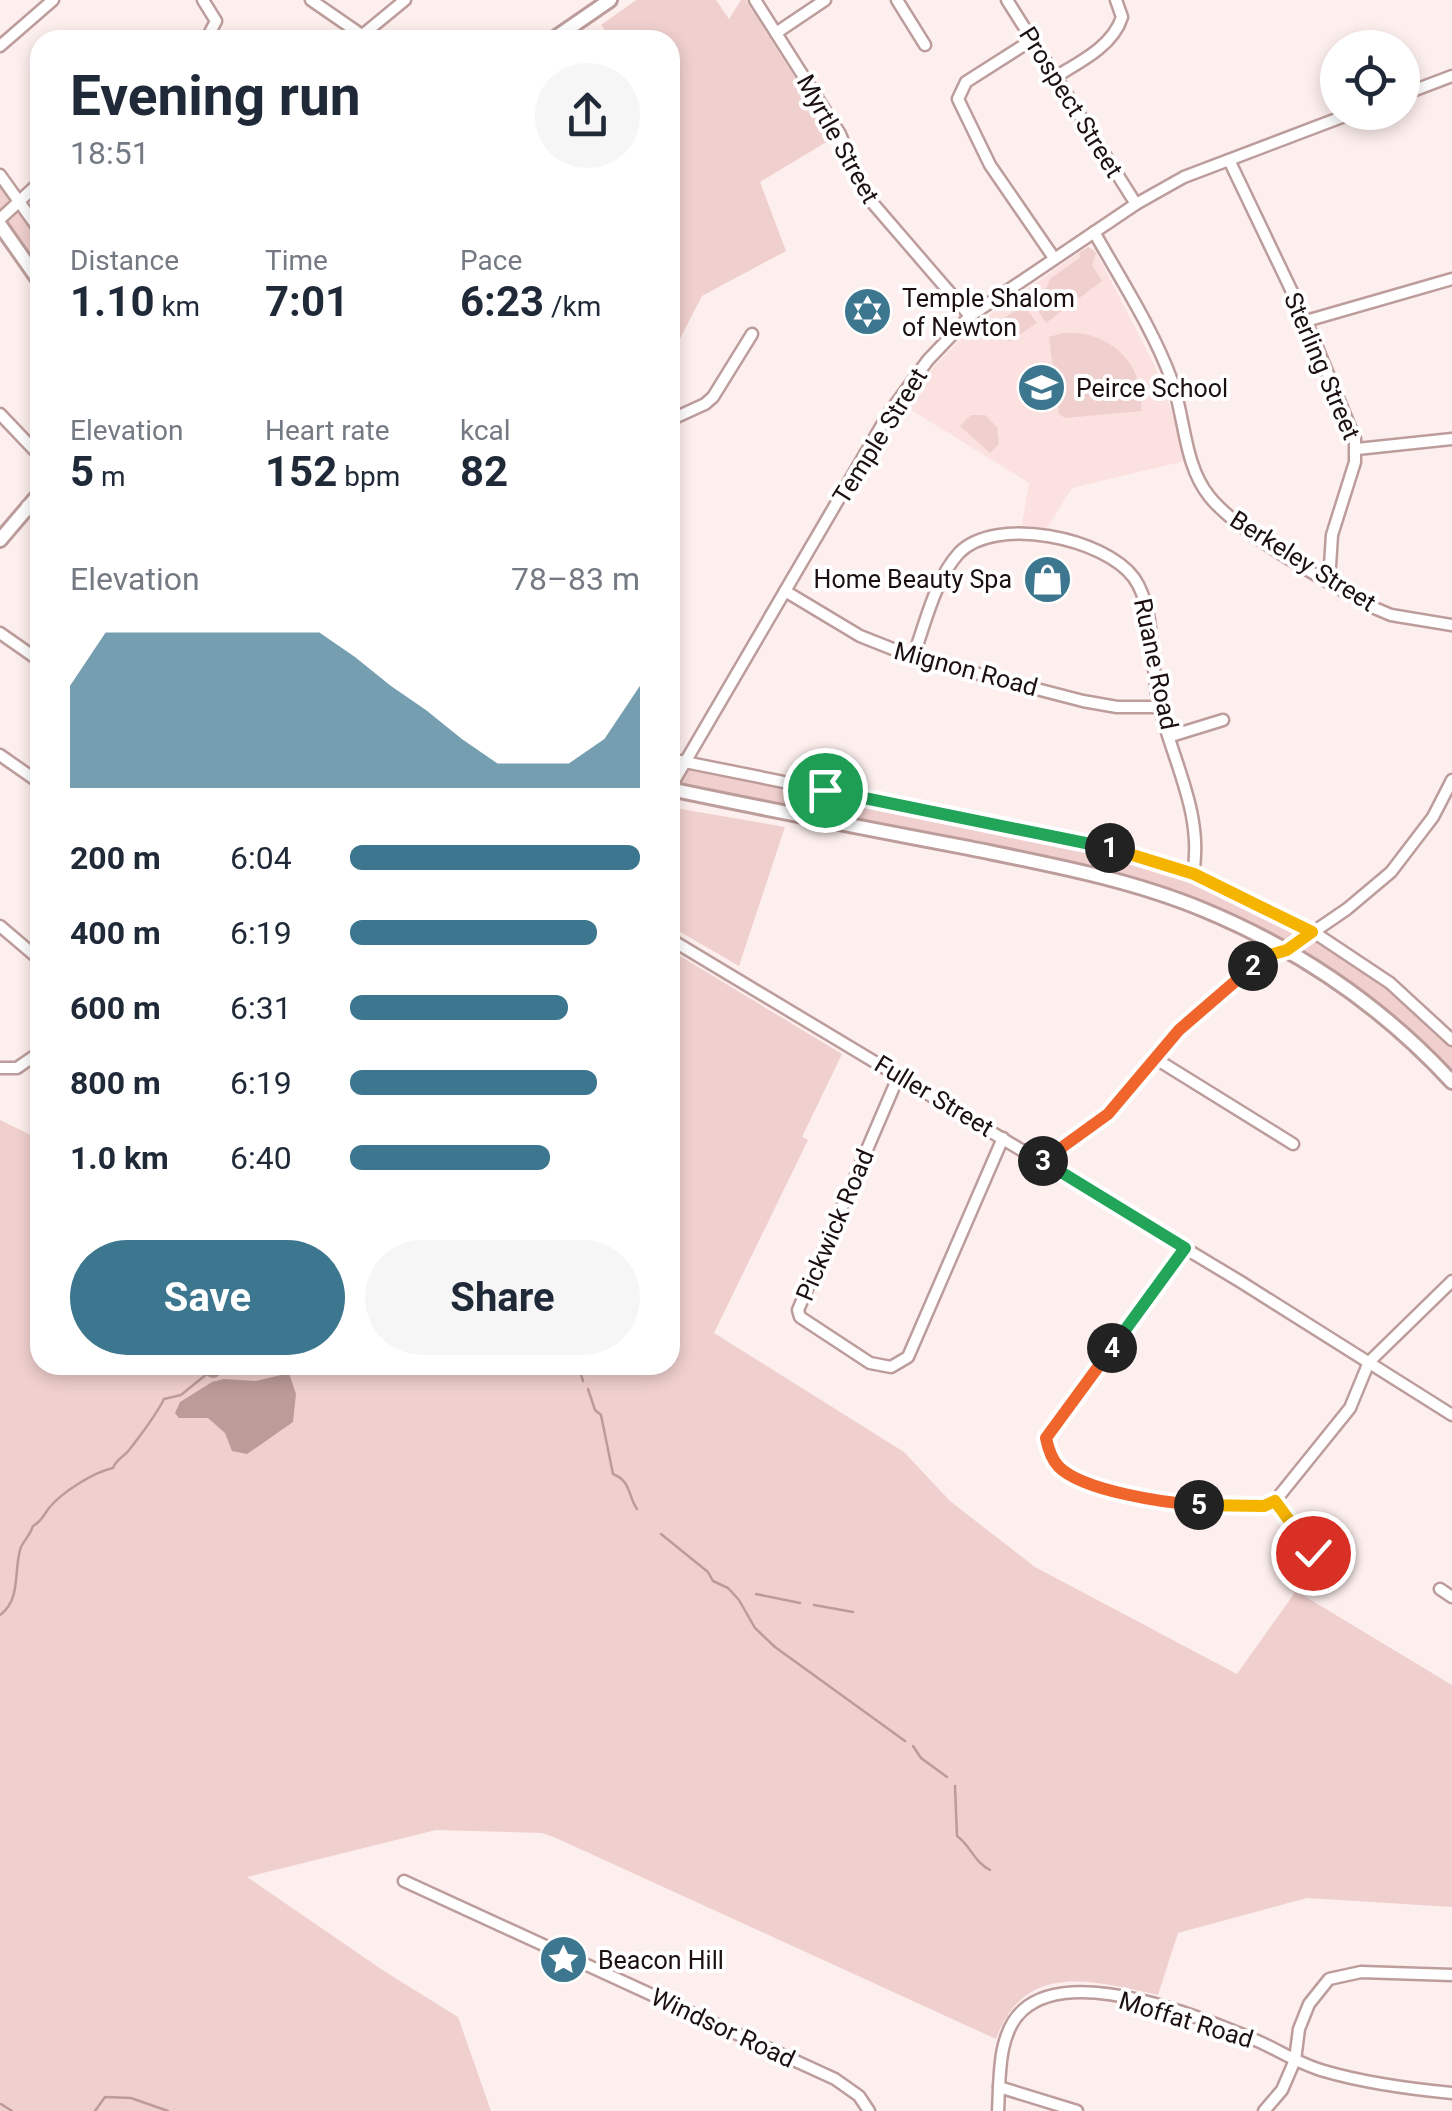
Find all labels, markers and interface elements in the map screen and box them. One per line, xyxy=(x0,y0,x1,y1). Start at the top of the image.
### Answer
street label: Prospect Street xyxy=(1013,21,1129,183)
map controls xyxy=(1320,30,1420,130)
button: locate xyxy=(1320,30,1420,130)
button: share xyxy=(535,63,640,168)
text: Evening run xyxy=(70,64,361,128)
street label: Myrtle Street xyxy=(791,70,885,208)
text: 18:51 xyxy=(70,134,150,172)
text: Distance xyxy=(70,244,179,277)
text: Time xyxy=(265,244,328,277)
text: Pace xyxy=(460,244,522,277)
text: 1.10 xyxy=(70,277,154,326)
text: 7:01 xyxy=(265,277,349,326)
text: 6:23 xyxy=(460,277,544,326)
place label: Temple Shalom of Newton xyxy=(902,284,1075,342)
synagogue icon: Temple Shalom of Newton xyxy=(841,286,893,338)
street label: Sterling Street xyxy=(1278,288,1366,444)
text: km xyxy=(154,290,200,323)
text: /km xyxy=(544,290,601,323)
school or university icon: Peirce School xyxy=(1015,362,1067,414)
street label: Temple Street xyxy=(827,363,933,509)
place label: Peirce School xyxy=(1076,374,1228,403)
text: Elevation xyxy=(70,414,183,447)
text: Heart rate xyxy=(265,414,390,447)
text: kcal xyxy=(460,414,511,447)
text: 5 xyxy=(70,447,94,496)
text: 152 xyxy=(265,447,337,496)
text: 82 xyxy=(460,447,508,496)
text: m xyxy=(94,460,126,493)
text: bpm xyxy=(337,460,400,493)
street label: Berkeley Street xyxy=(1225,505,1381,617)
shop icon: Home Beauty Spa xyxy=(1021,553,1073,605)
text: Elevation xyxy=(70,560,200,598)
text: 78–83 m xyxy=(511,560,640,598)
place label: Home Beauty Spa xyxy=(814,565,1012,594)
street label: Ruane Road xyxy=(1128,596,1184,732)
street label: Mignon Road xyxy=(891,636,1041,702)
pin xyxy=(783,748,868,833)
icon: arrive xyxy=(798,763,853,818)
pin: 1 xyxy=(1085,823,1135,873)
text: 1 xyxy=(1102,831,1118,864)
text: 200 m xyxy=(70,839,161,877)
text: 6:04 xyxy=(230,839,292,877)
text: 400 m xyxy=(70,914,161,952)
text: 6:19 xyxy=(230,914,292,952)
pin: 2 xyxy=(1228,941,1278,991)
text: 2 xyxy=(1245,949,1261,982)
text: 600 m xyxy=(70,989,161,1027)
text: 6:31 xyxy=(230,989,292,1027)
street label: Fuller Street xyxy=(869,1049,999,1143)
text: 800 m xyxy=(70,1064,161,1102)
text: 6:19 xyxy=(230,1064,292,1102)
pin: 3 xyxy=(1018,1136,1068,1186)
text: 1.0 km xyxy=(70,1139,169,1177)
text: 6:40 xyxy=(230,1139,292,1177)
text: 3 xyxy=(1035,1144,1051,1177)
street label: Pickwick Road xyxy=(790,1145,880,1305)
button: Save xyxy=(70,1240,345,1355)
button: Share xyxy=(365,1240,640,1355)
pin: 4 xyxy=(1087,1323,1137,1373)
text: 4 xyxy=(1104,1331,1120,1364)
pin: 5 xyxy=(1174,1480,1224,1530)
text: 5 xyxy=(1191,1488,1207,1521)
pin xyxy=(1271,1511,1356,1596)
icon: check xyxy=(1286,1526,1341,1581)
place icon: Beacon Hill xyxy=(537,1934,589,1986)
place label: Beacon Hill xyxy=(598,1946,724,1975)
street label: Windsor Road xyxy=(646,1982,800,2074)
street label: Moffat Road xyxy=(1115,1986,1257,2054)

